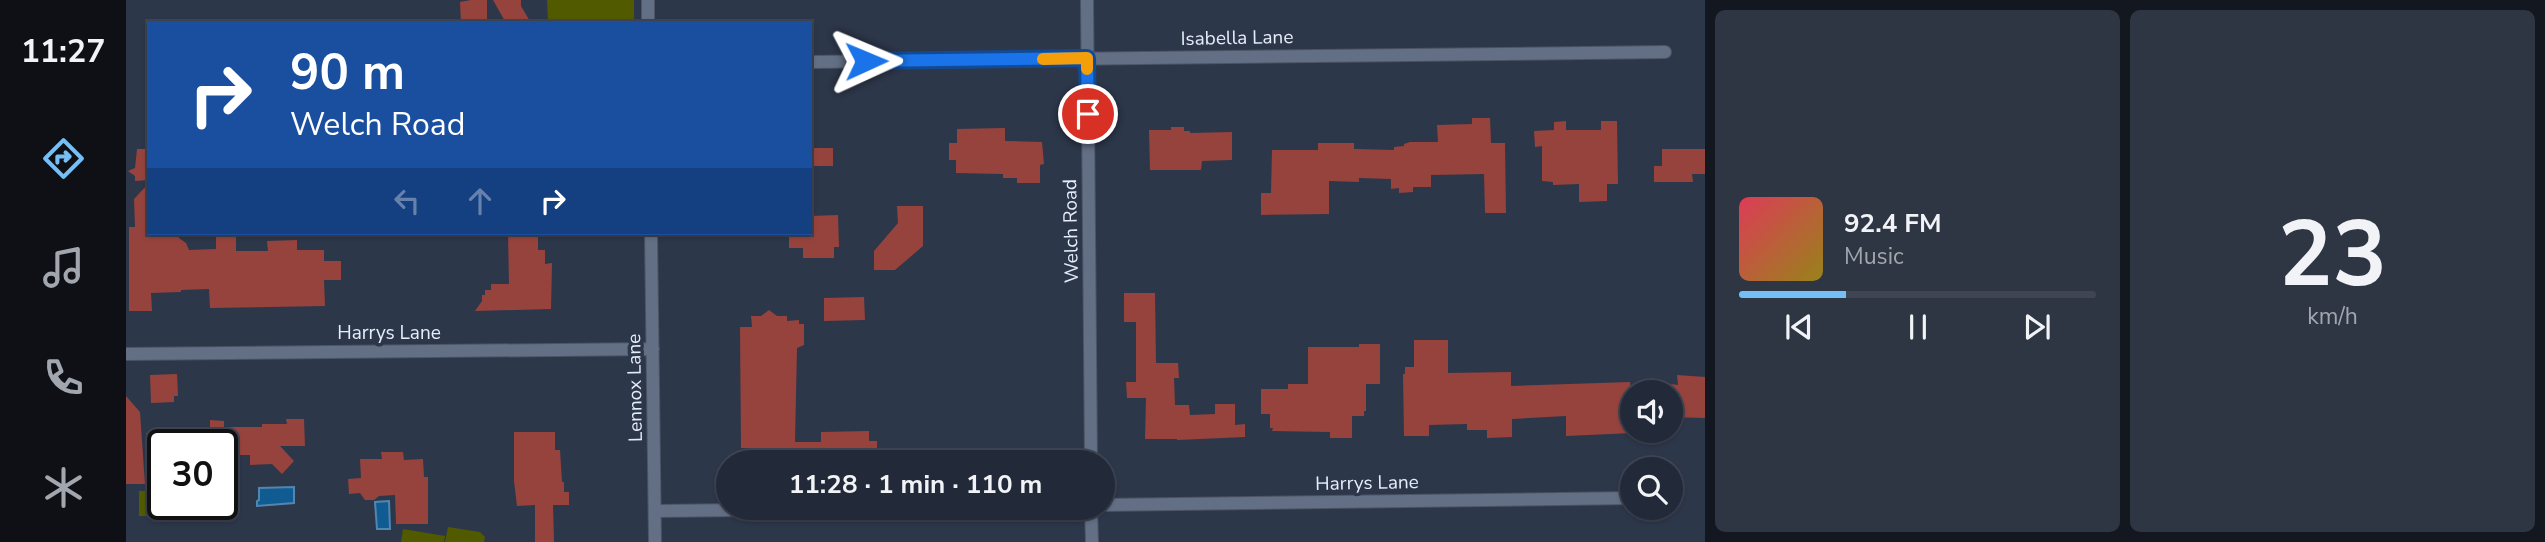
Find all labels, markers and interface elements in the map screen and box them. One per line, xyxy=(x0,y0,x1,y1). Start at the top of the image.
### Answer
position arrow xyxy=(829,24,903,98)
street label: Isabella Lane xyxy=(1180,24,1294,52)
text: 11:27 xyxy=(21,30,105,73)
text: 90 m xyxy=(290,39,405,106)
icon: right xyxy=(175,49,266,140)
pin xyxy=(1058,84,1118,144)
icon: arrive xyxy=(1069,95,1107,133)
text: Welch Road xyxy=(290,103,465,146)
icon: directions xyxy=(39,134,88,183)
street label: Welch Road xyxy=(1057,179,1085,283)
icon: left xyxy=(388,182,426,220)
icon: ahead xyxy=(461,182,499,220)
icon: right xyxy=(534,182,572,220)
text: 23 xyxy=(2278,193,2387,317)
text: 92.4 FM xyxy=(1844,206,1941,241)
text: Music xyxy=(1844,241,1904,272)
icon: music xyxy=(39,243,88,292)
text: km/h xyxy=(2307,301,2358,332)
icon: previous xyxy=(1780,308,1818,346)
icon: pause xyxy=(1899,308,1937,346)
icon: next xyxy=(2018,308,2056,346)
street label: Harrys Lane xyxy=(337,320,441,346)
street label: Lennox Lane xyxy=(621,334,649,442)
icon: phone xyxy=(39,353,88,402)
map controls xyxy=(1620,380,1683,520)
button: sound xyxy=(1620,380,1683,443)
speed limit sign: 30 xyxy=(147,429,238,520)
button: search xyxy=(1620,457,1683,520)
icon: climate xyxy=(39,463,88,512)
text: 11:28 · 1 min · 110 m xyxy=(789,467,1042,502)
street label: Harrys Lane xyxy=(1315,469,1419,497)

